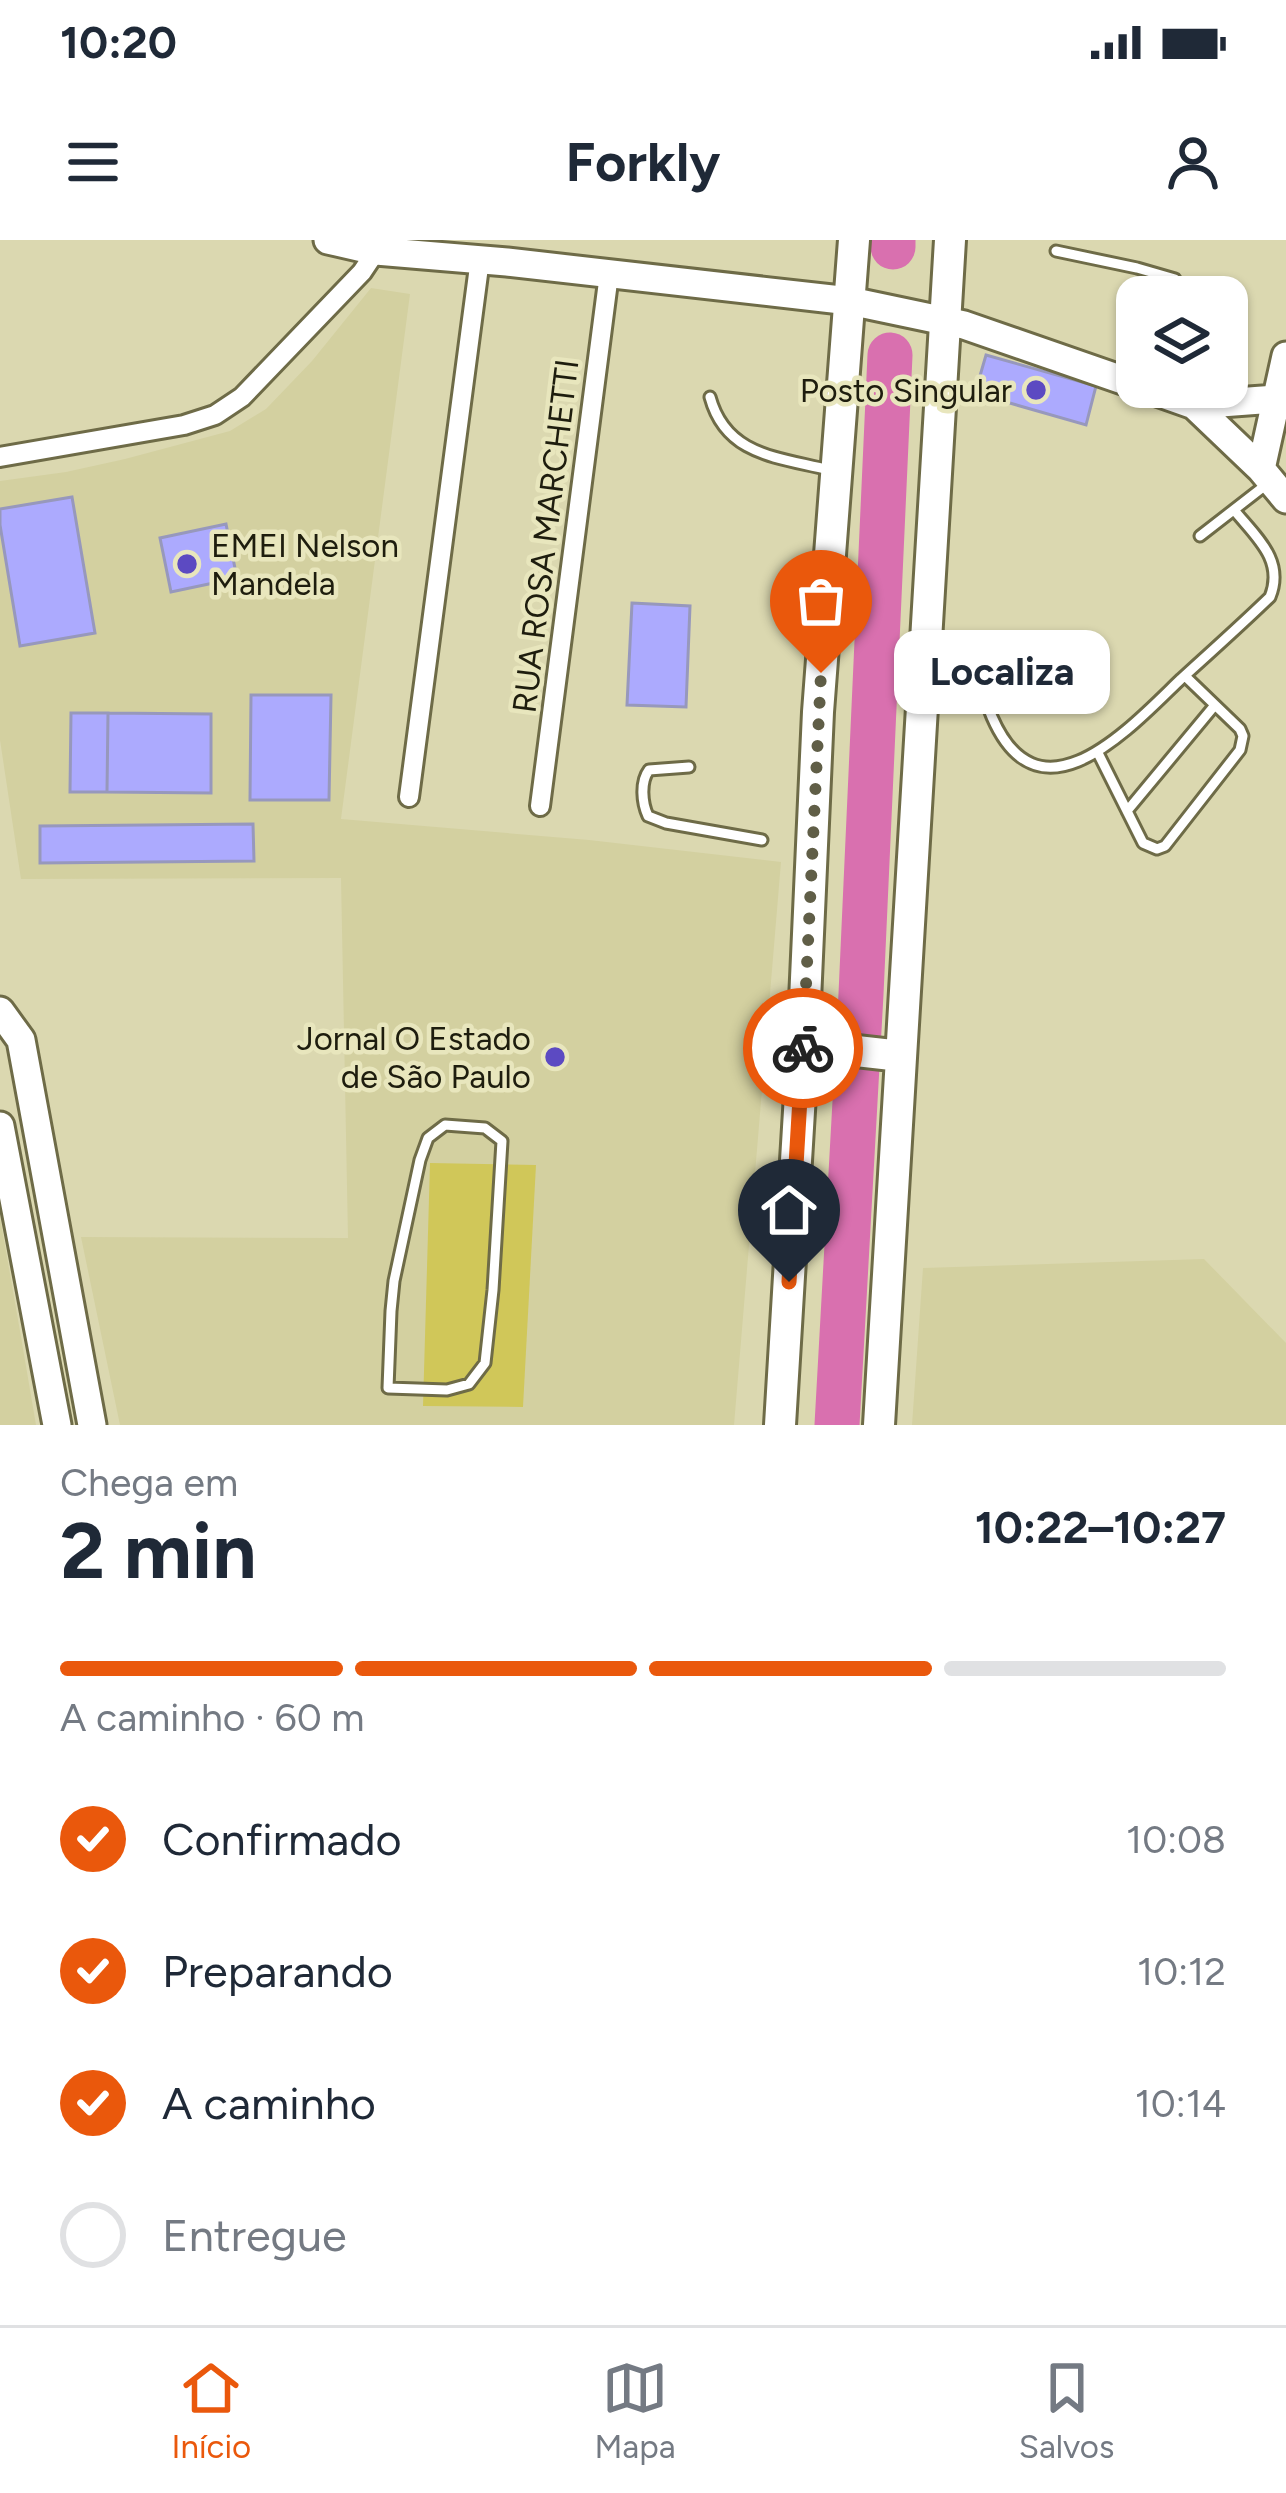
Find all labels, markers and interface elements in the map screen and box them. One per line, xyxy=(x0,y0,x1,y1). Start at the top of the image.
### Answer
text: 10:20 xyxy=(60,15,177,69)
icon: menu xyxy=(60,129,126,195)
icon: person xyxy=(1160,129,1226,195)
text: Forkly xyxy=(566,130,720,195)
map controls xyxy=(1116,276,1248,408)
button: layers xyxy=(1116,276,1248,408)
street label: RUA ROSA MARCHETTI xyxy=(504,357,587,715)
place label: Posto Singular xyxy=(800,371,1012,410)
marker: Posto Singular xyxy=(1023,377,1049,403)
place label: EMEI Nelson Mandela xyxy=(211,526,399,603)
pin xyxy=(770,550,872,673)
marker: EMEI Nelson Mandela xyxy=(174,551,200,577)
icon: bag xyxy=(788,568,854,634)
callout: Localiza xyxy=(893,631,1109,715)
text: Localiza xyxy=(930,648,1074,695)
courier xyxy=(743,988,863,1108)
icon: bike xyxy=(770,1015,836,1081)
place label: Jornal O Estado de São Paulo xyxy=(297,1019,531,1096)
marker: Jornal O Estado de São Paulo xyxy=(542,1044,568,1070)
pin xyxy=(738,1159,840,1282)
icon: home xyxy=(756,1177,822,1243)
text: Chega em xyxy=(60,1459,238,1506)
text: 10:22–10:27 xyxy=(975,1500,1226,1554)
text: 2 min xyxy=(60,1504,256,1598)
text: A caminho · 60 m xyxy=(60,1694,364,1741)
icon: check xyxy=(60,1806,126,1872)
text: Confirmado xyxy=(162,1812,402,1866)
text: 10:08 xyxy=(1126,1816,1226,1863)
icon: check xyxy=(60,1938,126,2004)
text: Preparando xyxy=(162,1944,393,1998)
text: 10:12 xyxy=(1137,1948,1226,1995)
icon: check xyxy=(60,2070,126,2136)
text: A caminho xyxy=(162,2076,376,2130)
text: 10:14 xyxy=(1135,2080,1226,2127)
text: Entregue xyxy=(162,2208,347,2262)
tab: Início xyxy=(172,2355,251,2466)
tab: Mapa xyxy=(594,2355,676,2466)
tab: Salvos xyxy=(1019,2355,1114,2466)

